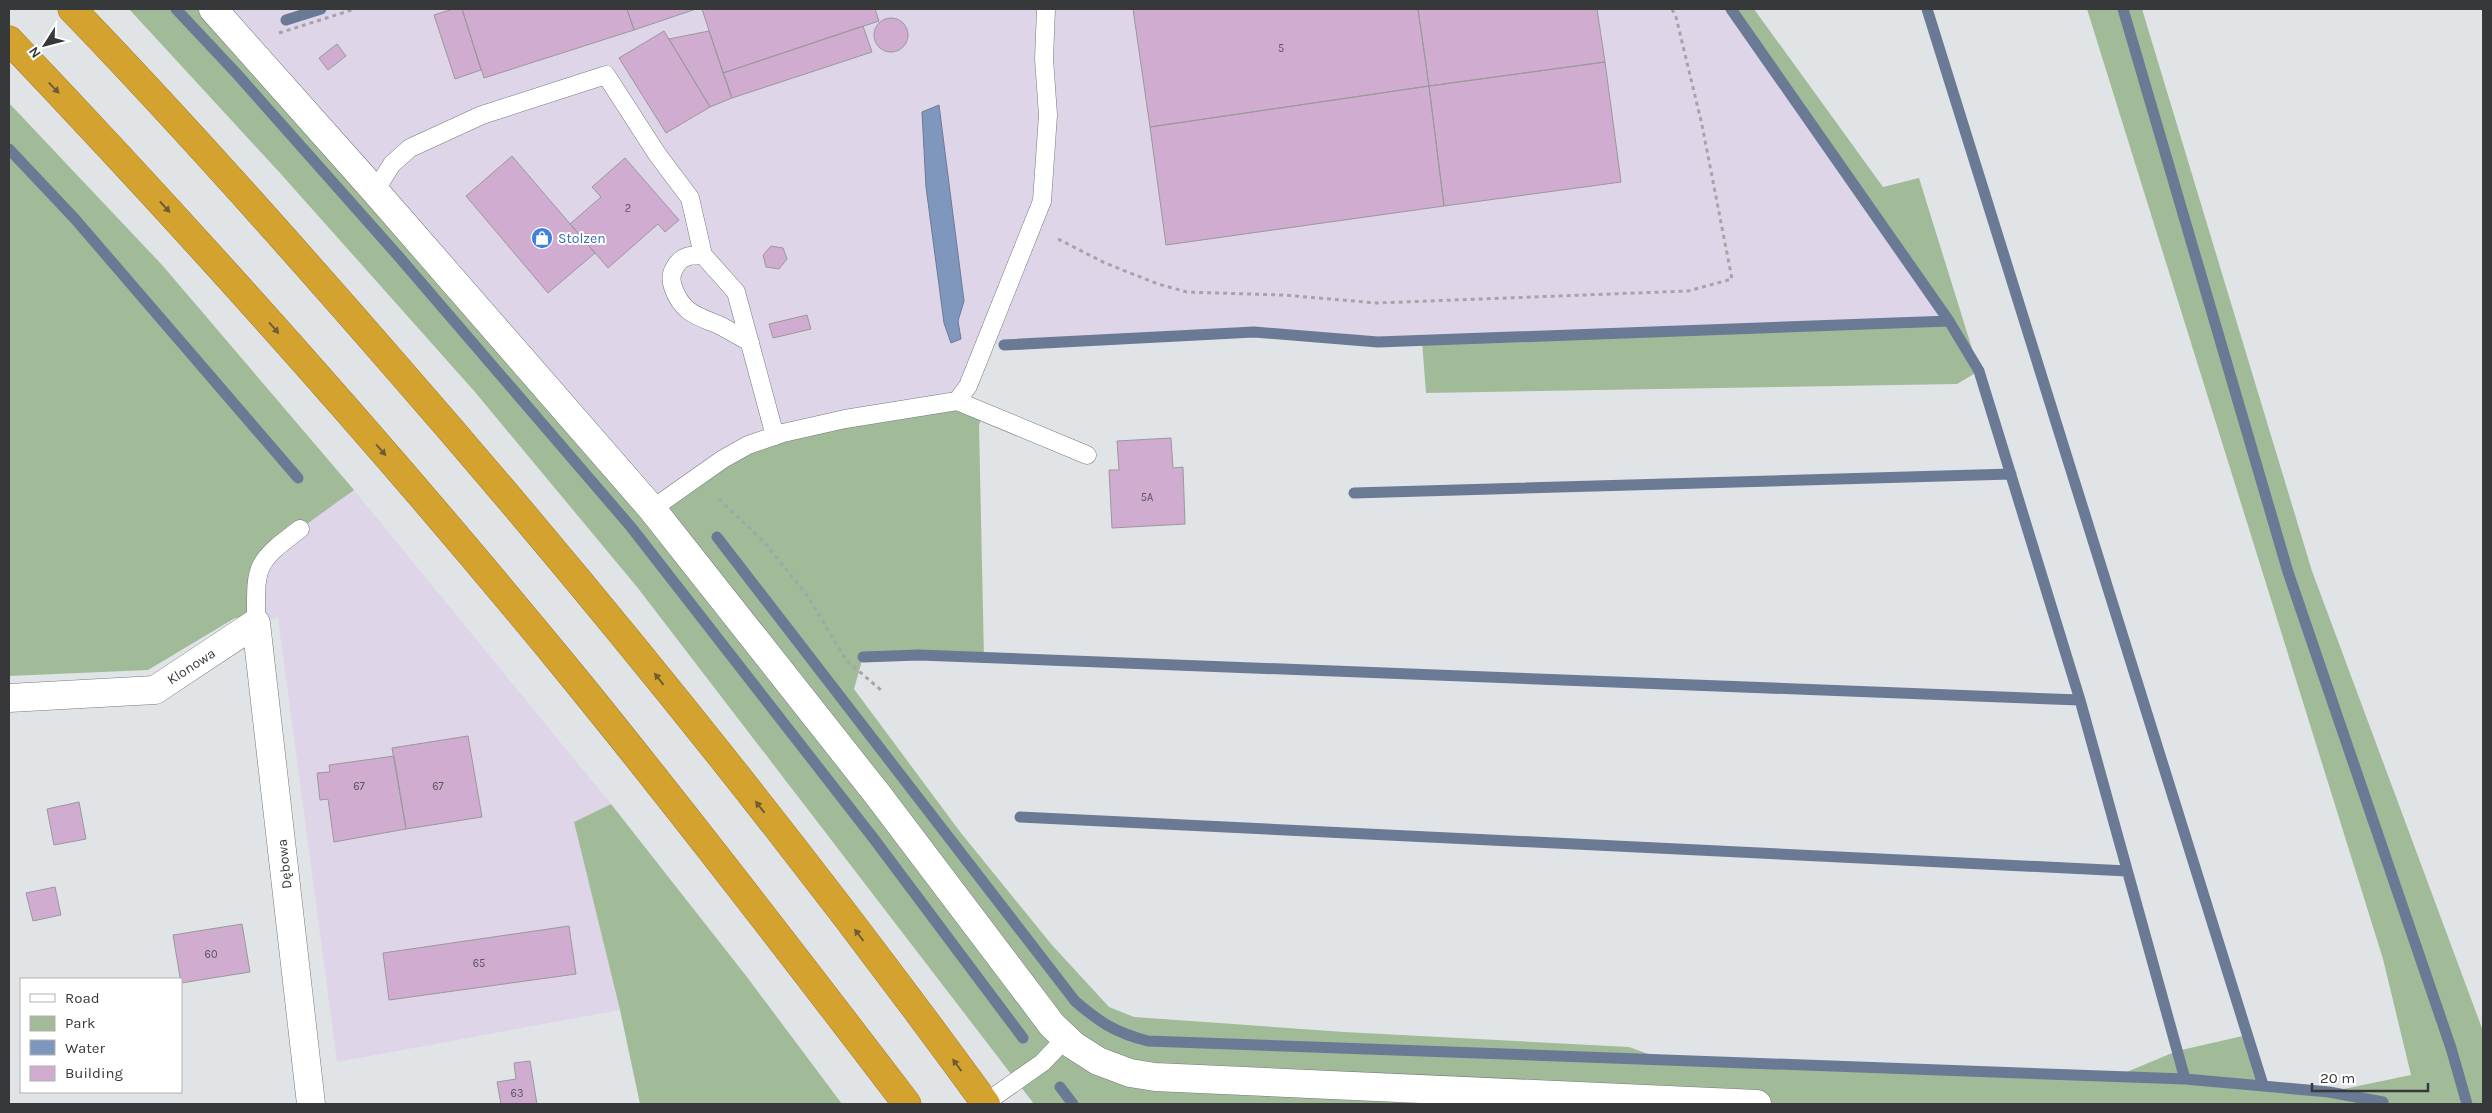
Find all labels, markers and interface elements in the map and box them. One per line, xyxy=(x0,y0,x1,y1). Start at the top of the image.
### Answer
north arrow xyxy=(20,20,70,70)
house number: 5 xyxy=(1278,42,1284,55)
text: N xyxy=(25,43,45,61)
one-way arrow xyxy=(48,82,60,94)
one-way arrow xyxy=(159,201,171,213)
house number: 2 xyxy=(625,202,631,215)
shop icon: Stolzen xyxy=(530,226,554,250)
place label: Stolzen xyxy=(558,230,606,247)
one-way arrow xyxy=(268,321,280,333)
one-way arrow xyxy=(375,444,386,456)
house number: 5A xyxy=(1141,491,1154,504)
street label: Klonowa xyxy=(164,645,219,688)
one-way arrow xyxy=(653,673,664,686)
house number: 67 xyxy=(353,780,365,793)
house number: 67 xyxy=(432,780,444,793)
one-way arrow xyxy=(754,800,765,813)
street label: Dębowa xyxy=(273,838,296,890)
one-way arrow xyxy=(854,928,864,942)
house number: 60 xyxy=(205,948,217,961)
house number: 65 xyxy=(473,957,485,970)
legend xyxy=(20,978,182,1093)
text: Road xyxy=(65,989,100,1007)
text: Park xyxy=(65,1014,95,1032)
text: Water xyxy=(65,1039,106,1057)
one-way arrow xyxy=(952,1058,962,1072)
scale bar xyxy=(2312,1060,2428,1092)
text: Building xyxy=(65,1064,123,1082)
text: 20 m xyxy=(2320,1069,2355,1087)
house number: 63 xyxy=(511,1087,523,1100)

